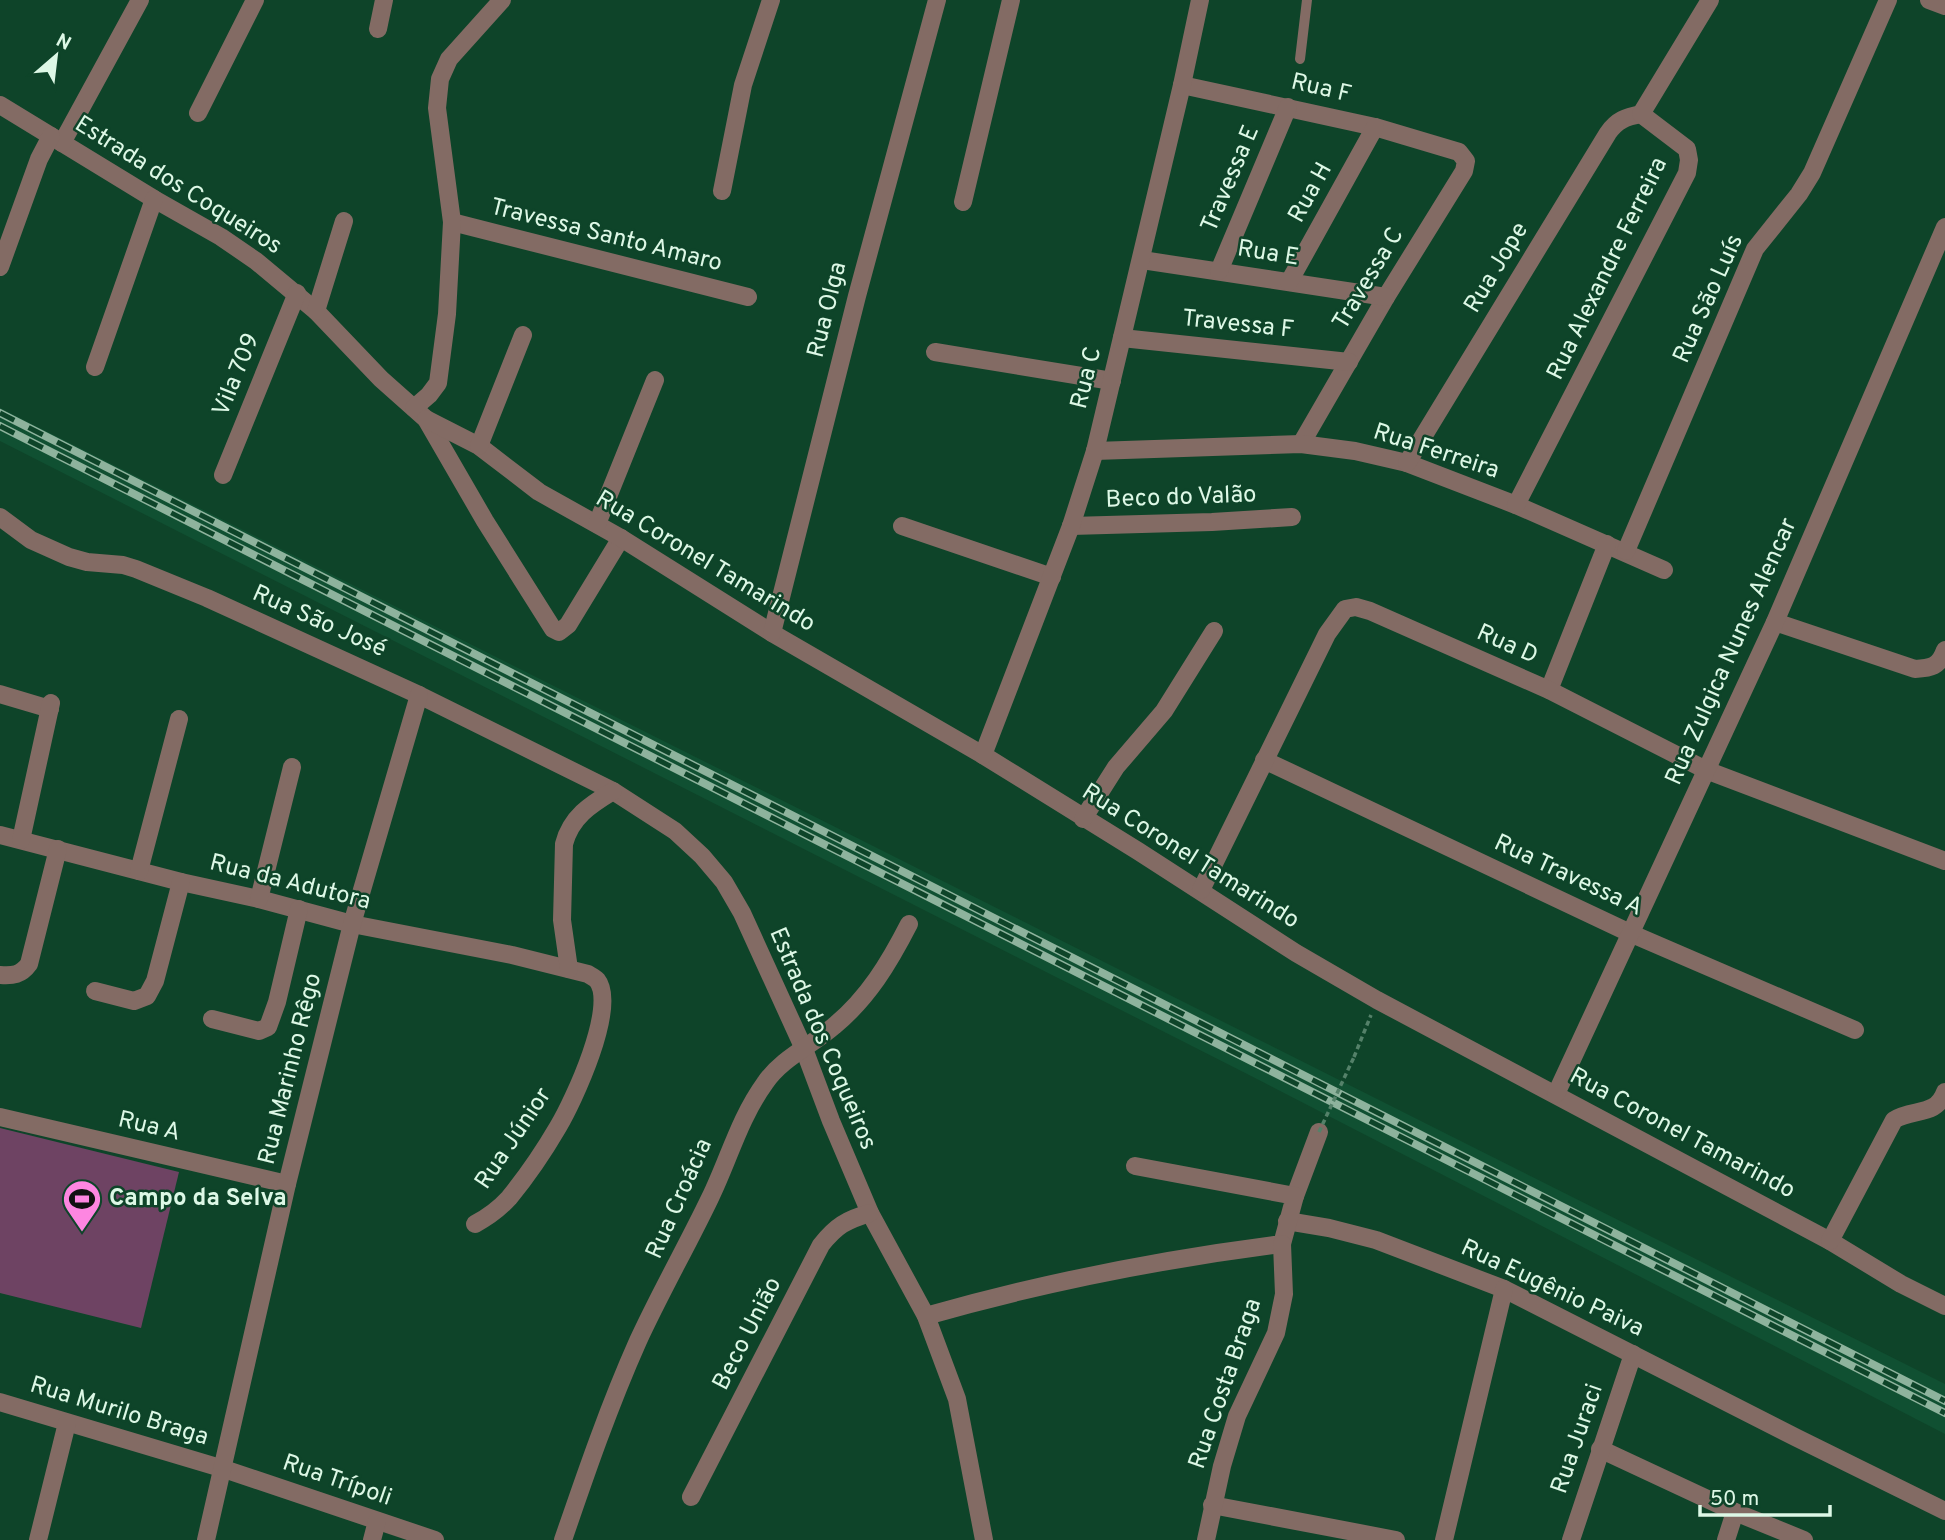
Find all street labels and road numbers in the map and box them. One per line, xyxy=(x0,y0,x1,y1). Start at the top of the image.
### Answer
street label: Rua F xyxy=(1288,68,1354,110)
street label: Estrada dos Coqueiros xyxy=(69,110,287,262)
street label: Travessa E xyxy=(1195,121,1267,237)
street label: Rua Alexandre Ferreira xyxy=(1541,153,1675,385)
street label: Rua H xyxy=(1282,158,1340,228)
street label: Travessa Santo Amaro xyxy=(487,193,725,279)
street label: Rua Jope xyxy=(1458,217,1536,319)
street label: Travessa C xyxy=(1327,222,1411,336)
street label: Rua São Luís xyxy=(1667,230,1751,368)
street label: Rua E xyxy=(1235,234,1301,274)
street label: Rua Olga xyxy=(802,259,854,361)
street label: Travessa F xyxy=(1181,304,1295,346)
street label: Vila 709 xyxy=(207,329,267,421)
street label: Rua C xyxy=(1065,344,1109,412)
street label: Rua Ferreira xyxy=(1369,418,1503,486)
street label: Beco do Valão xyxy=(1105,480,1257,516)
street label: Rua Coronel Tamarindo xyxy=(590,484,820,640)
street label: Rua Zulgica Nunes Alencar xyxy=(1659,514,1805,790)
street label: Rua São José xyxy=(247,579,391,665)
street label: Rua D xyxy=(1472,618,1542,672)
street label: Rua Coronel Tamarindo xyxy=(1076,778,1304,936)
street label: Rua Travessa A xyxy=(1489,828,1647,924)
street label: Rua da Adutora xyxy=(206,848,374,918)
street label: Estrada dos Coqueiros xyxy=(762,923,882,1155)
street label: Rua Marinho Rêgo xyxy=(253,970,329,1168)
street label: Rua Coronel Tamarindo xyxy=(1564,1062,1800,1206)
street label: Rua Júnior xyxy=(469,1082,559,1196)
street label: Rua A xyxy=(115,1105,183,1149)
street label: Rua Croácia xyxy=(640,1134,720,1264)
street label: Rua Eugênio Paiva xyxy=(1456,1233,1648,1345)
street label: Beco União xyxy=(707,1273,789,1395)
street label: Rua Costa Braga xyxy=(1183,1295,1269,1473)
street label: Rua Murilo Braga xyxy=(26,1371,212,1453)
street label: Rua Juraci xyxy=(1545,1380,1611,1498)
street label: Rua Trípoli xyxy=(278,1448,396,1514)

